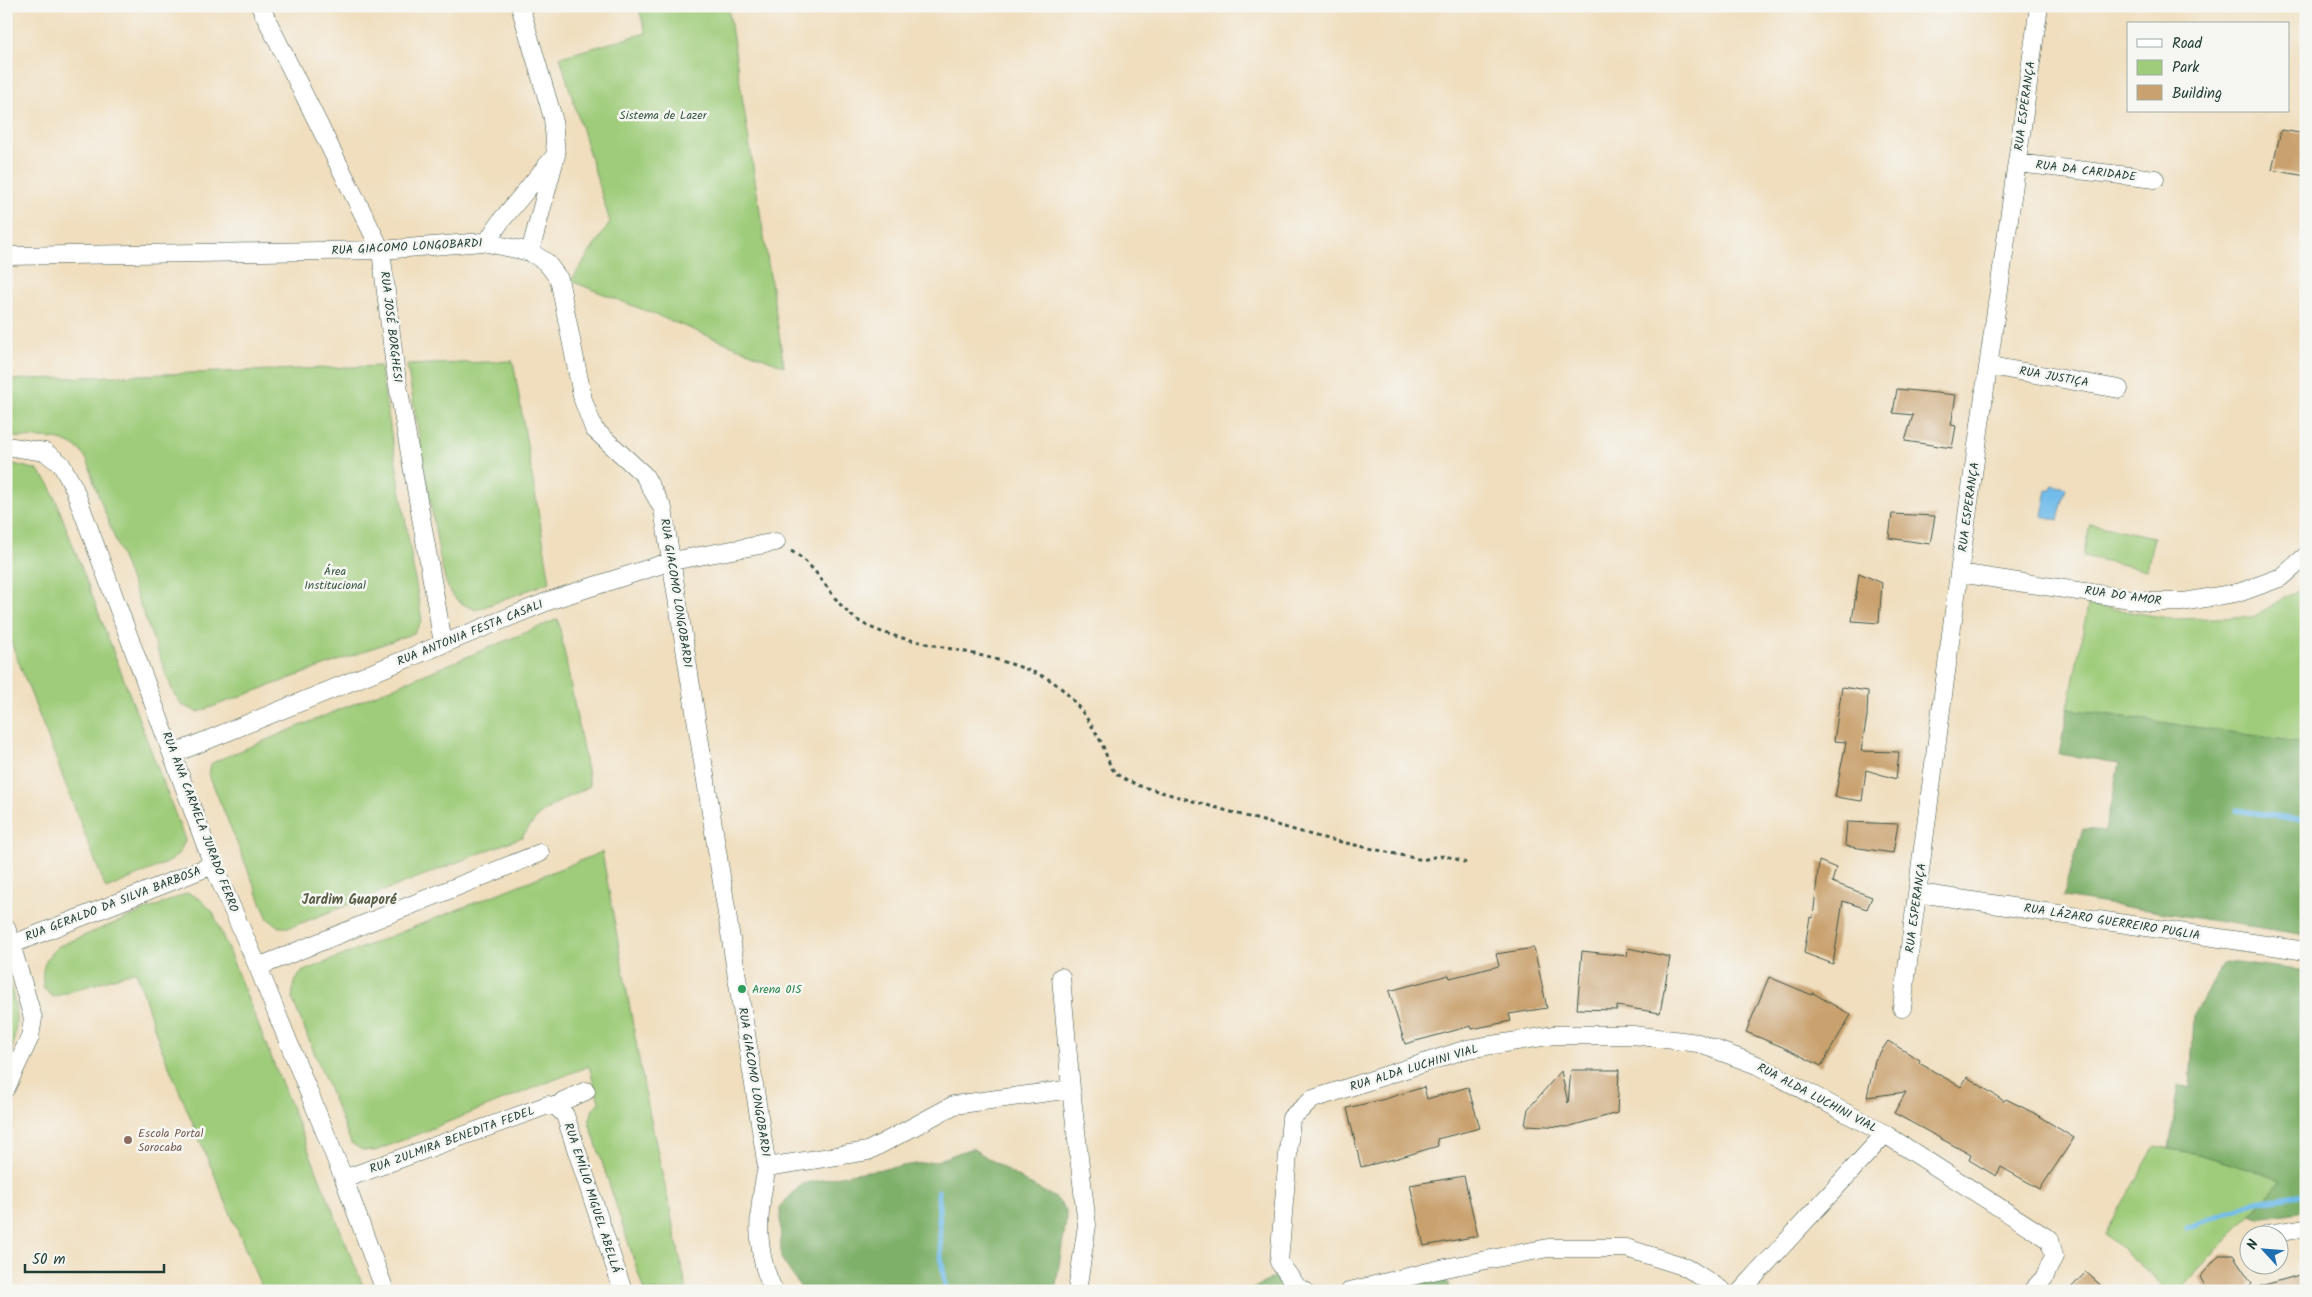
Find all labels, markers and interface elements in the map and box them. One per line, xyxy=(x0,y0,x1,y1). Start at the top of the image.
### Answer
legend xyxy=(2127,22,2290,112)
text: Road xyxy=(2172,32,2203,56)
text: Park xyxy=(2172,56,2200,80)
street label: RUA ESPERANÇA xyxy=(2009,60,2041,152)
text: Building xyxy=(2172,82,2222,106)
park label: Sistema de Lazer xyxy=(619,106,708,125)
street label: RUA DA CARIDADE xyxy=(2035,155,2138,187)
street label: RUA GIACOMO LONGOBARDI xyxy=(331,234,483,260)
street label: RUA JOSÉ BORGHESI xyxy=(375,270,407,384)
street label: RUA JUSTIÇA xyxy=(2018,362,2090,392)
street label: RUA ESPERANÇA xyxy=(1953,461,1985,553)
street label: RUA GIACOMO LONGOBARDI xyxy=(655,517,697,669)
park label: Área Institucional xyxy=(304,562,366,595)
street label: RUA DO AMOR xyxy=(2083,581,2163,611)
street label: RUA ANTONIA FESTA CASALI xyxy=(394,595,546,671)
street label: RUA ANA CARMELA JURADO FERRO xyxy=(157,729,244,916)
street label: RUA GERALDO DA SILVA BARBOSA xyxy=(22,862,204,946)
street label: RUA ESPERANÇA xyxy=(1900,862,1932,954)
district label: Jardim Guaporé xyxy=(302,889,397,911)
street label: RUA LÁZARO GUERREIRO PUGLIA xyxy=(2023,899,2201,945)
place label: Arena 015 xyxy=(752,980,803,999)
marker: Arena 015 xyxy=(736,983,748,995)
street label: RUA GIACOMO LONGOBARDI xyxy=(733,1006,775,1158)
street label: RUA ALDA LUCHINI VIAL xyxy=(1347,1039,1481,1097)
street label: RUA ALDA LUCHINI VIAL xyxy=(1754,1058,1880,1138)
street label: RUA ZULMIRA BENEDITA FEDEL xyxy=(367,1101,537,1179)
street label: RUA EMÍLIO MIGUEL ABELLÁ xyxy=(559,1120,625,1276)
place label: Escola Portal Sorocaba xyxy=(138,1124,203,1157)
marker: Escola Portal Sorocaba xyxy=(122,1134,134,1146)
north arrow xyxy=(2240,1224,2290,1274)
text: N xyxy=(2241,1236,2265,1254)
scale bar xyxy=(25,1242,164,1274)
text: 50 m xyxy=(32,1248,66,1272)

